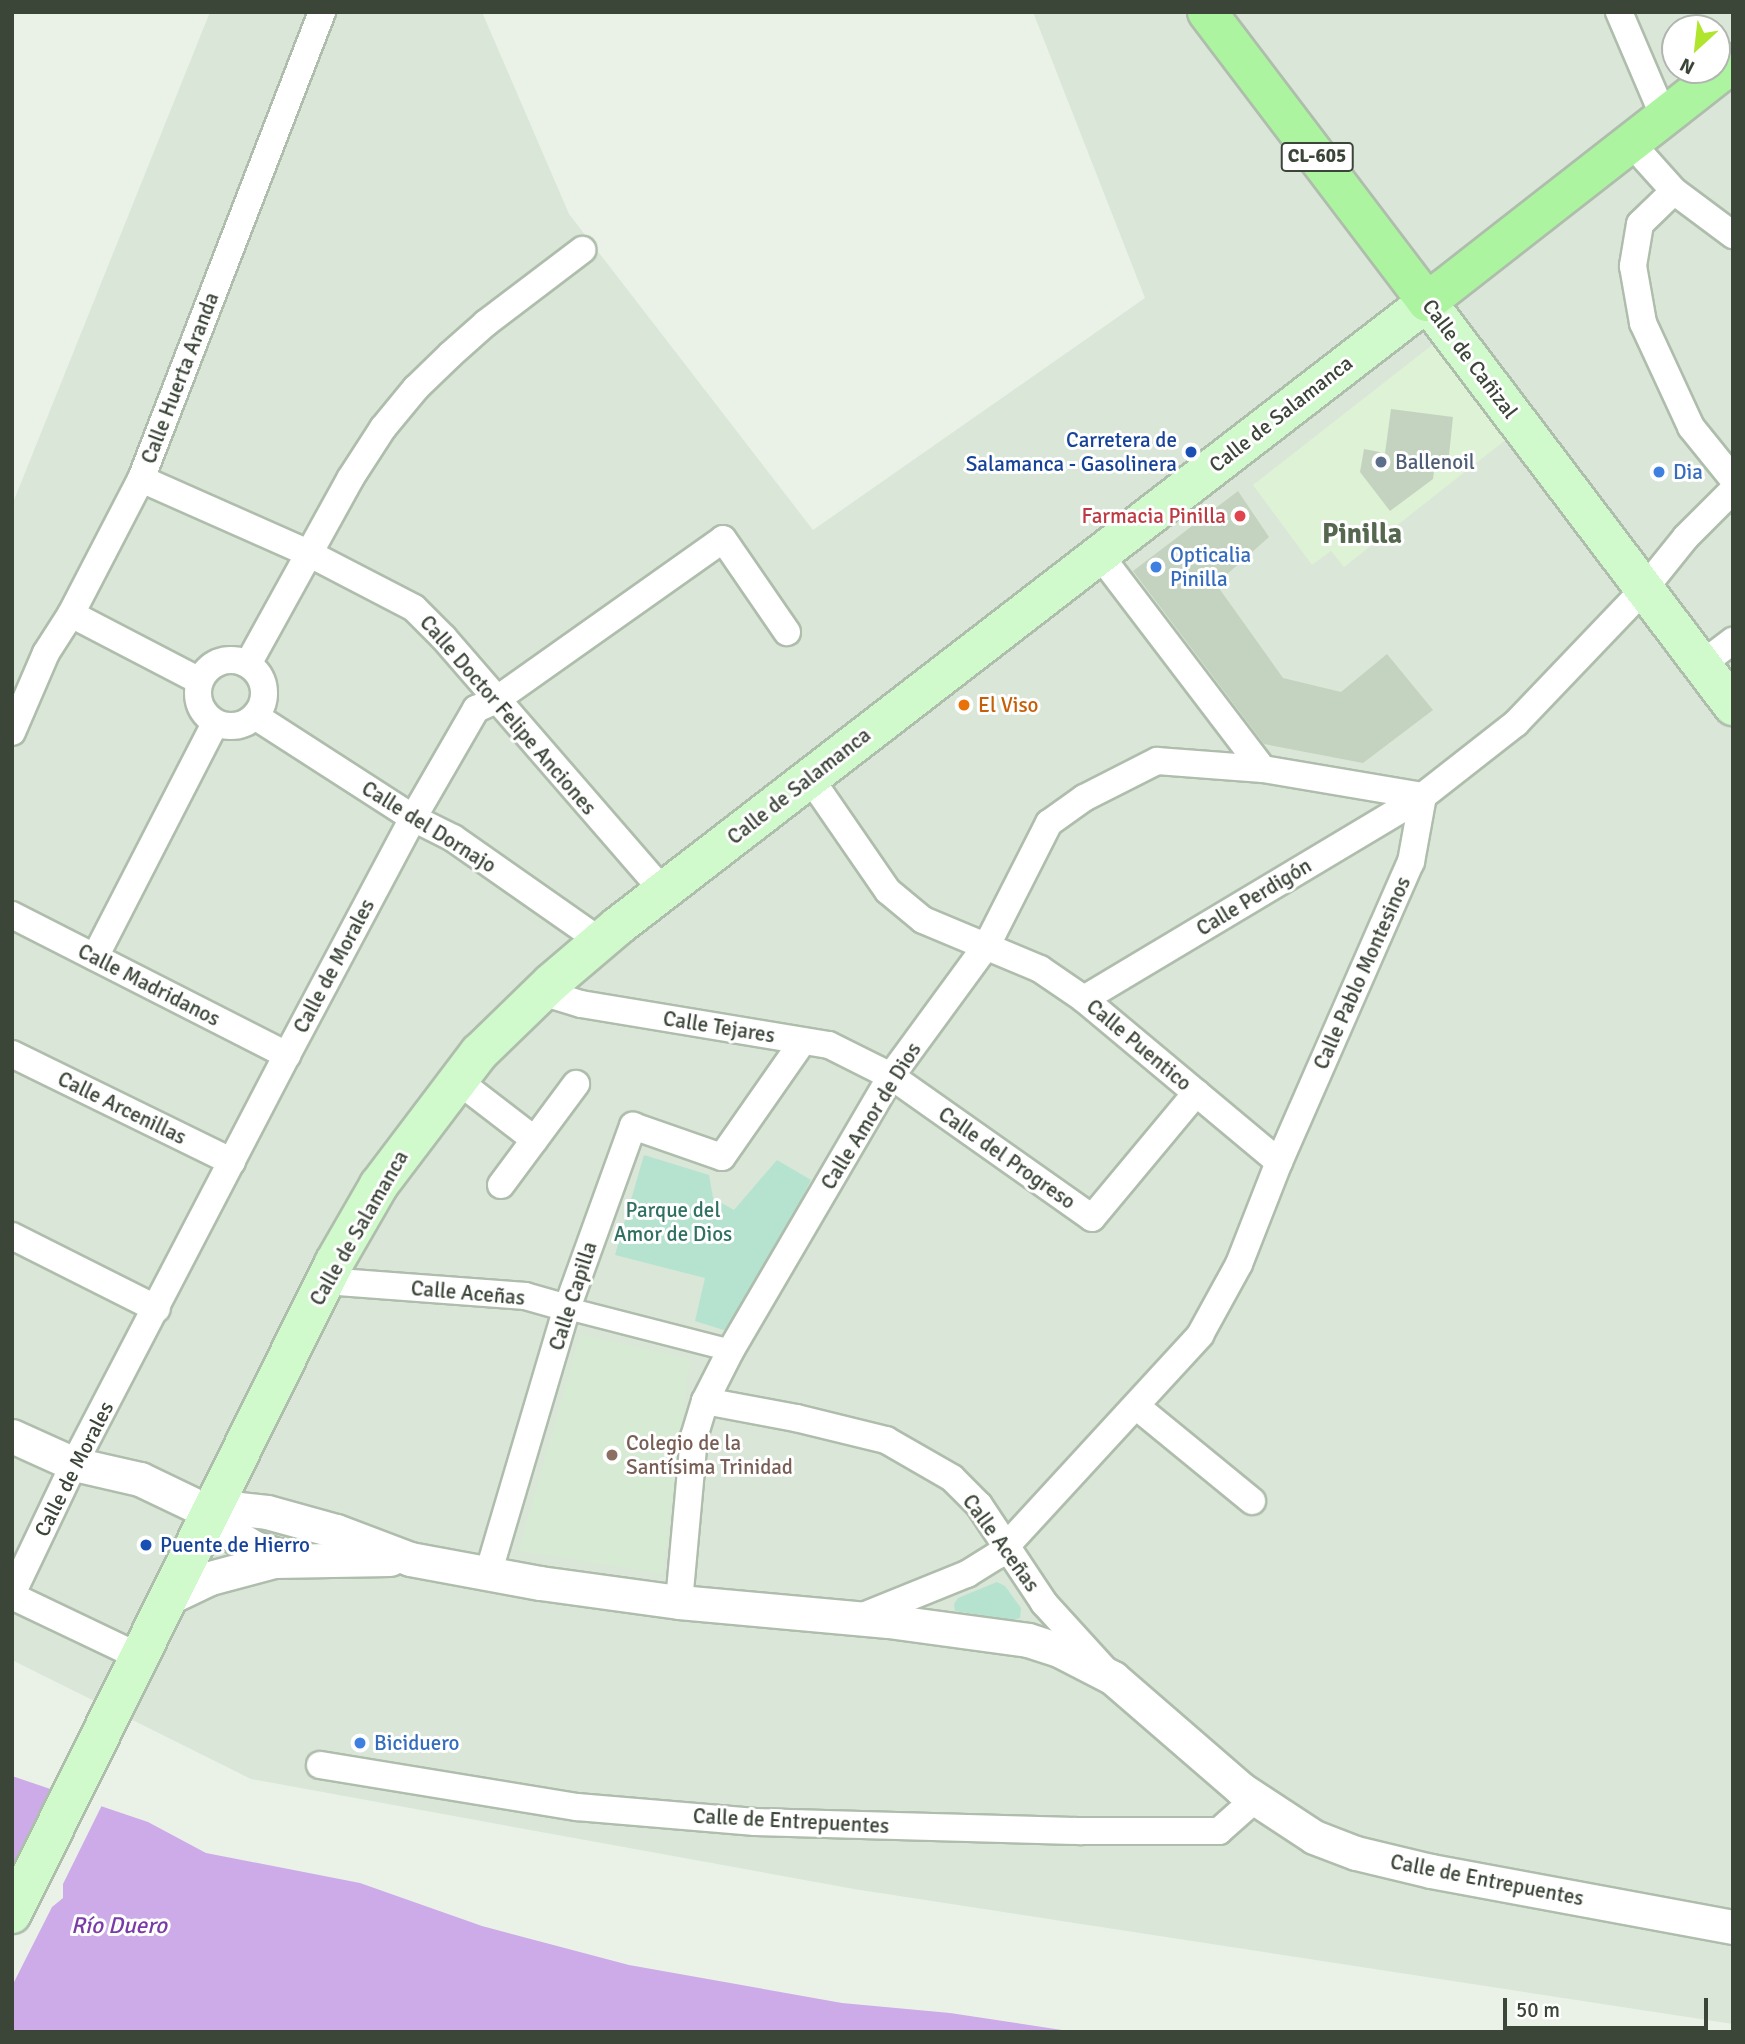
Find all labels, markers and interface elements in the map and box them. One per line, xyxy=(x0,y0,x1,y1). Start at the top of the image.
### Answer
north arrow xyxy=(1661,14,1731,84)
text: N xyxy=(1676,52,1699,80)
road number: CL-605 xyxy=(1280,141,1354,172)
street label: Calle Huerta Aranda xyxy=(136,289,224,467)
street label: Calle de Cañizal xyxy=(1417,294,1523,424)
street label: Calle de Salamanca xyxy=(1204,350,1358,478)
place label: Carretera de Salamanca - Gasolinera xyxy=(966,427,1177,477)
marker: Carretera de Salamanca - Gasolinera xyxy=(1183,444,1199,460)
place label: Ballenoil xyxy=(1395,449,1475,475)
marker: Ballenoil xyxy=(1373,454,1389,470)
place label: Dia xyxy=(1673,459,1703,485)
marker: Dia xyxy=(1651,464,1667,480)
place label: Farmacia Pinilla xyxy=(1081,503,1226,529)
marker: Farmacia Pinilla xyxy=(1232,508,1248,524)
district label: Pinilla xyxy=(1322,517,1402,551)
place label: Opticalia Pinilla xyxy=(1170,542,1251,592)
marker: Opticalia Pinilla xyxy=(1148,559,1164,575)
street label: Calle Doctor Felipe Anciones xyxy=(414,610,602,820)
place label: El Viso xyxy=(978,692,1039,718)
marker: El Viso xyxy=(956,697,972,713)
street label: Calle de Salamanca xyxy=(722,722,876,850)
street label: Calle del Dornajo xyxy=(357,776,501,878)
street label: Calle Perdigón xyxy=(1192,853,1316,941)
street label: Calle Pablo Montesinos xyxy=(1308,873,1416,1073)
street label: Calle de Morales xyxy=(288,895,380,1037)
street label: Calle Madridanos xyxy=(74,938,224,1032)
street label: Calle Puentico xyxy=(1081,994,1197,1096)
street label: Calle Tejares xyxy=(661,1006,777,1048)
street label: Calle Amor de Dios xyxy=(816,1038,926,1194)
street label: Calle Arcenillas xyxy=(54,1066,190,1150)
street label: Calle del Progreso xyxy=(934,1101,1080,1215)
street label: Calle de Salamanca xyxy=(304,1146,414,1310)
park label: Parque del Amor de Dios xyxy=(614,1197,732,1247)
street label: Calle Capilla xyxy=(544,1238,602,1354)
street label: Calle Aceñas xyxy=(410,1275,526,1311)
street label: Calle de Morales xyxy=(29,1397,119,1541)
place label: Colegio de la Santísima Trinidad xyxy=(626,1430,793,1480)
marker: Colegio de la Santísima Trinidad xyxy=(604,1447,620,1463)
street label: Calle Aceñas xyxy=(957,1489,1045,1597)
place label: Puente de Hierro xyxy=(160,1532,310,1558)
marker: Puente de Hierro xyxy=(138,1537,154,1553)
place label: Biciduero xyxy=(374,1730,460,1756)
marker: Biciduero xyxy=(352,1735,368,1751)
street label: Calle de Entrepuentes xyxy=(692,1803,890,1839)
street label: Calle de Entrepuentes xyxy=(1388,1849,1586,1911)
water label: Río Duero xyxy=(71,1912,167,1940)
scale bar xyxy=(1507,1984,1712,2028)
text: 50 m xyxy=(1516,1997,1560,2023)

